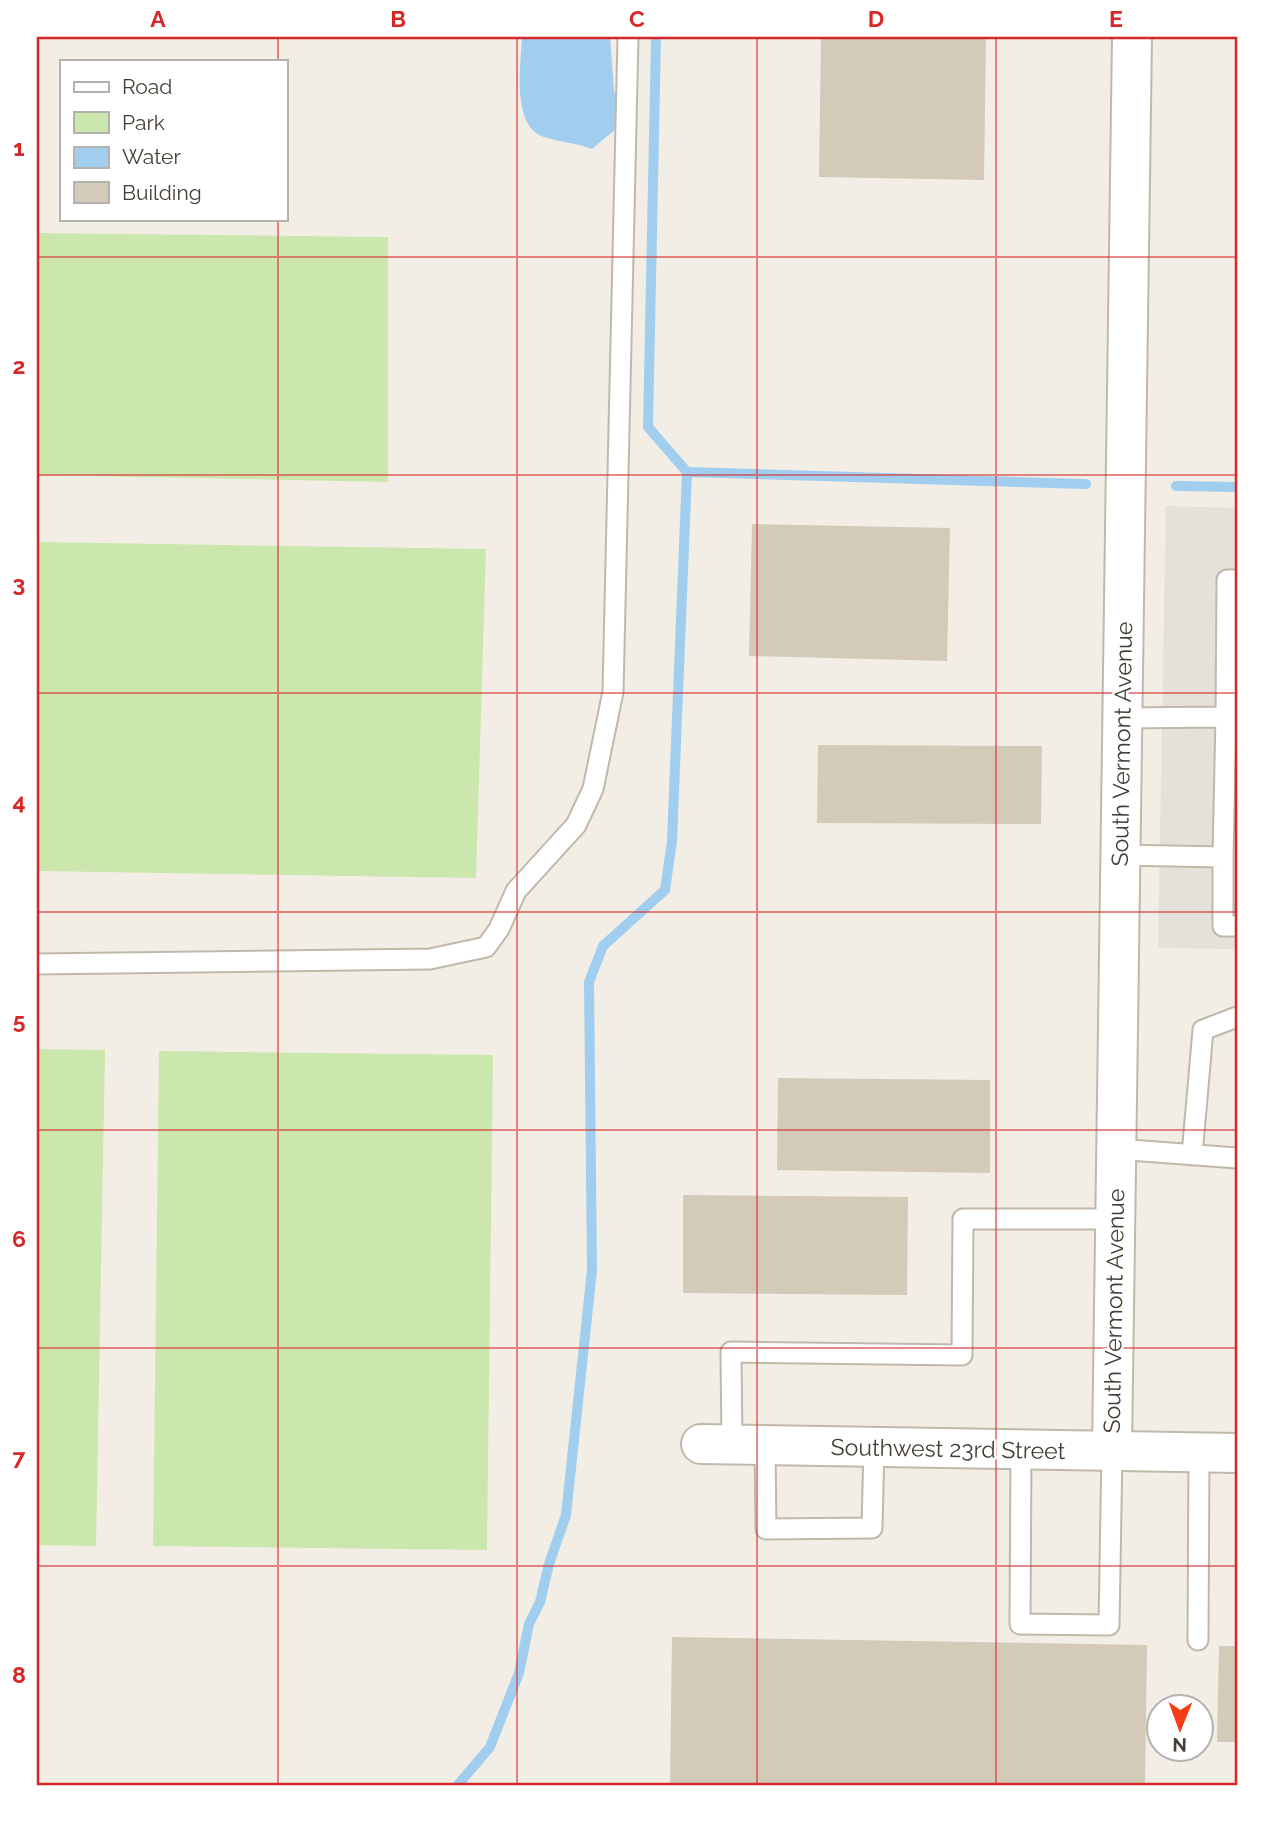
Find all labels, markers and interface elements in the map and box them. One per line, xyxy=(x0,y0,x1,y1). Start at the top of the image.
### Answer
text: A xyxy=(150,5,166,32)
text: B xyxy=(390,5,406,32)
text: C xyxy=(629,5,645,32)
text: D xyxy=(868,5,884,32)
text: E xyxy=(1109,5,1123,32)
legend xyxy=(60,60,287,220)
text: Road xyxy=(122,74,172,99)
text: Park xyxy=(122,110,165,135)
text: 1 xyxy=(13,134,25,161)
text: Water xyxy=(122,144,181,169)
text: Building xyxy=(122,180,202,205)
text: 2 xyxy=(13,352,25,379)
text: 3 xyxy=(13,570,25,597)
street label: South Vermont Avenue xyxy=(1106,621,1137,867)
text: 4 xyxy=(12,788,26,815)
text: 5 xyxy=(13,1007,26,1034)
street label: South Vermont Avenue xyxy=(1098,1188,1129,1434)
text: 6 xyxy=(12,1225,26,1252)
street label: Southwest 23rd Street xyxy=(831,1433,1066,1464)
text: 7 xyxy=(13,1443,26,1470)
text: 8 xyxy=(12,1661,26,1688)
north arrow xyxy=(1144,1694,1214,1764)
text: N xyxy=(1172,1734,1187,1756)

